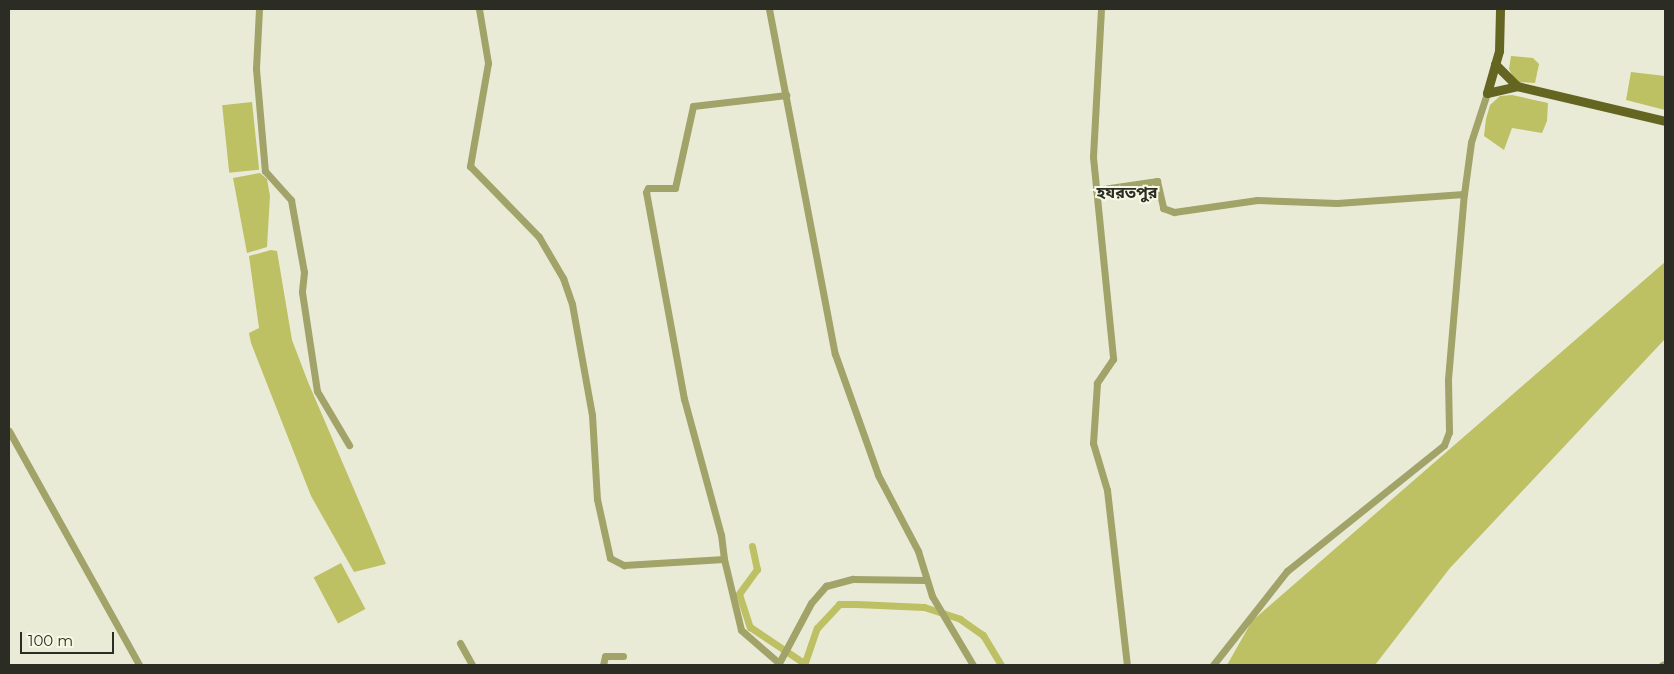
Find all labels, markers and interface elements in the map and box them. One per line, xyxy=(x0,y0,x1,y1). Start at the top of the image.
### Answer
district label: হযরতপুর xyxy=(1097,183,1157,203)
scale bar xyxy=(22,622,116,654)
text: 100 m xyxy=(28,631,73,650)

